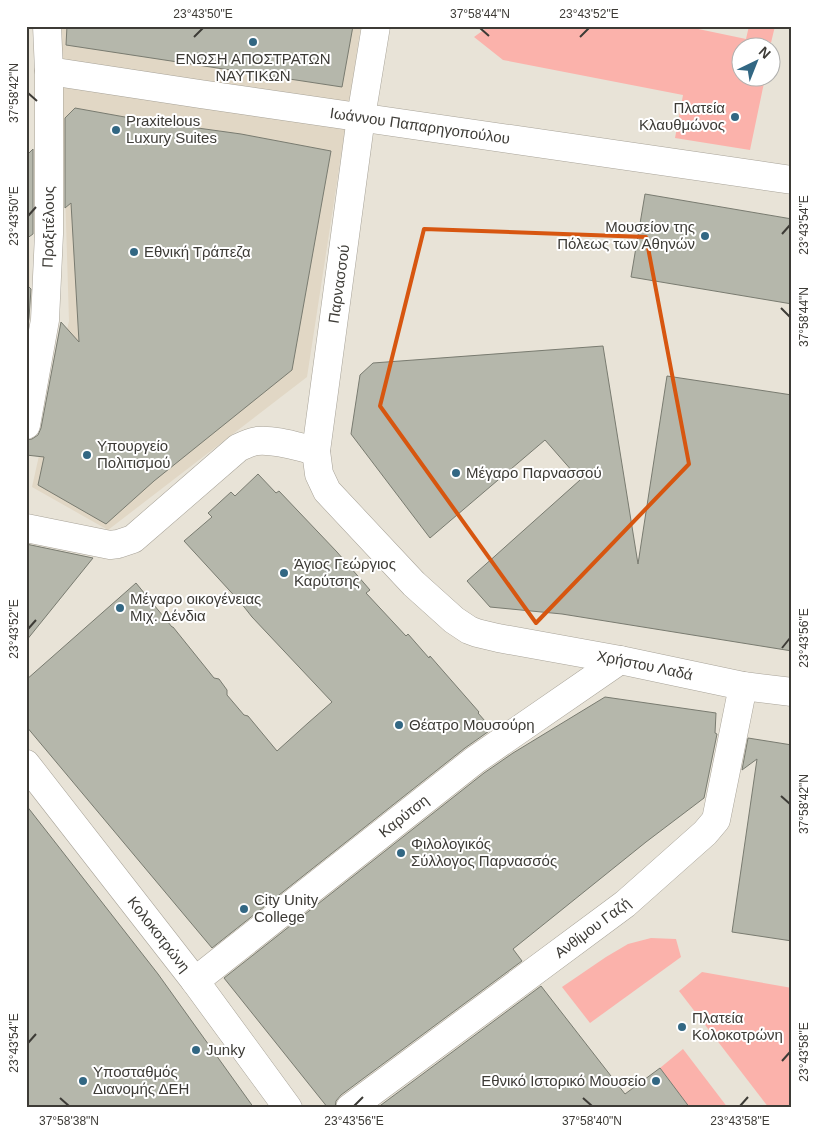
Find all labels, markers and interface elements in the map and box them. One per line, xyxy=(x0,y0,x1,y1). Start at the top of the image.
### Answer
text: 23°43'50"E xyxy=(173,7,233,21)
text: 37°58'44"N xyxy=(450,7,510,21)
text: 23°43'52"E xyxy=(559,7,619,21)
marker: ΕΝΩΣΗ ΑΠΟΣΤΡΑΤΩΝ ΝΑΥΤΙΚΩΝ xyxy=(247,36,259,48)
north arrow xyxy=(730,38,780,88)
text: N xyxy=(756,43,774,62)
place label: ΕΝΩΣΗ ΑΠΟΣΤΡΑΤΩΝ ΝΑΥΤΙΚΩΝ xyxy=(175,50,331,84)
text: 37°58'42"N xyxy=(7,63,21,123)
place label: Πλατεία Κλαυθμώνος xyxy=(639,99,725,133)
street label: Ιωάννου Παπαρηγοπούλου xyxy=(329,104,511,147)
marker: Πλατεία Κλαυθμώνος xyxy=(729,111,741,123)
place label: Praxitelous Luxury Suites xyxy=(126,112,217,146)
marker: Praxitelous Luxury Suites xyxy=(110,124,122,136)
text: 23°43'50"E xyxy=(7,186,21,246)
street label: Πραξιτέλους xyxy=(38,186,57,268)
text: 23°43'54"E xyxy=(797,195,811,255)
place label: Μουσείον της Πόλεως των Αθηνών xyxy=(557,218,695,252)
marker: Μουσείον της Πόλεως των Αθηνών xyxy=(699,230,711,242)
place label: Εθνική Τράπεζα xyxy=(144,243,251,260)
street label: Παρνασσού xyxy=(325,243,352,324)
marker: Εθνική Τράπεζα xyxy=(128,246,140,258)
text: 37°58'44"N xyxy=(797,287,811,347)
place label: Υπουργείο Πολιτισμού xyxy=(97,437,170,471)
marker: Υπουργείο Πολιτισμού xyxy=(81,449,93,461)
place label: Μέγαρο Παρνασσού xyxy=(466,464,602,481)
marker: Μέγαρο Παρνασσού xyxy=(450,467,462,479)
place label: Άγιος Γεώργιος Καρύτσης xyxy=(294,555,396,589)
marker: Άγιος Γεώργιος Καρύτσης xyxy=(278,567,290,579)
place label: Μέγαρο οικογένειας Μιχ. Δένδια xyxy=(130,590,261,624)
text: 23°43'52"E xyxy=(7,599,21,659)
marker: Μέγαρο οικογένειας Μιχ. Δένδια xyxy=(114,602,126,614)
text: 23°43'56"E xyxy=(797,608,811,668)
street label: Χρήστου Λαδά xyxy=(596,647,695,683)
place label: Θέατρο Μουσούρη xyxy=(409,716,535,733)
marker: Θέατρο Μουσούρη xyxy=(393,719,405,731)
text: 37°58'42"N xyxy=(797,774,811,834)
street label: Καρύτση xyxy=(375,791,432,841)
place label: Φιλολογικός Σύλλογος Παρνασσός xyxy=(411,835,557,869)
marker: Φιλολογικός Σύλλογος Παρνασσός xyxy=(395,847,407,859)
place label: City Unity College xyxy=(254,891,319,925)
street label: Κολοκοτρώνη xyxy=(124,893,194,975)
street label: Ανθίμου Γαζή xyxy=(551,894,634,961)
marker: City Unity College xyxy=(238,903,250,915)
place label: Πλατεία Κολοκοτρώνη xyxy=(692,1009,783,1043)
text: 23°43'54"E xyxy=(7,1013,21,1073)
marker: Πλατεία Κολοκοτρώνη xyxy=(676,1021,688,1033)
text: 23°43'58"E xyxy=(797,1022,811,1082)
place label: Junky xyxy=(206,1041,246,1058)
marker: Junky xyxy=(190,1044,202,1056)
place label: Υποσταθμός Διανομής ΔΕΗ xyxy=(93,1063,189,1097)
place label: Εθνικό Ιστορικό Μουσείο xyxy=(481,1072,646,1089)
marker: Υποσταθμός Διανομής ΔΕΗ xyxy=(77,1075,89,1087)
marker: Εθνικό Ιστορικό Μουσείο xyxy=(650,1075,662,1087)
text: 37°58'38"N xyxy=(39,1114,99,1128)
text: 23°43'56"E xyxy=(324,1114,384,1128)
text: 37°58'40"N xyxy=(562,1114,622,1128)
text: 23°43'58"E xyxy=(710,1114,770,1128)

